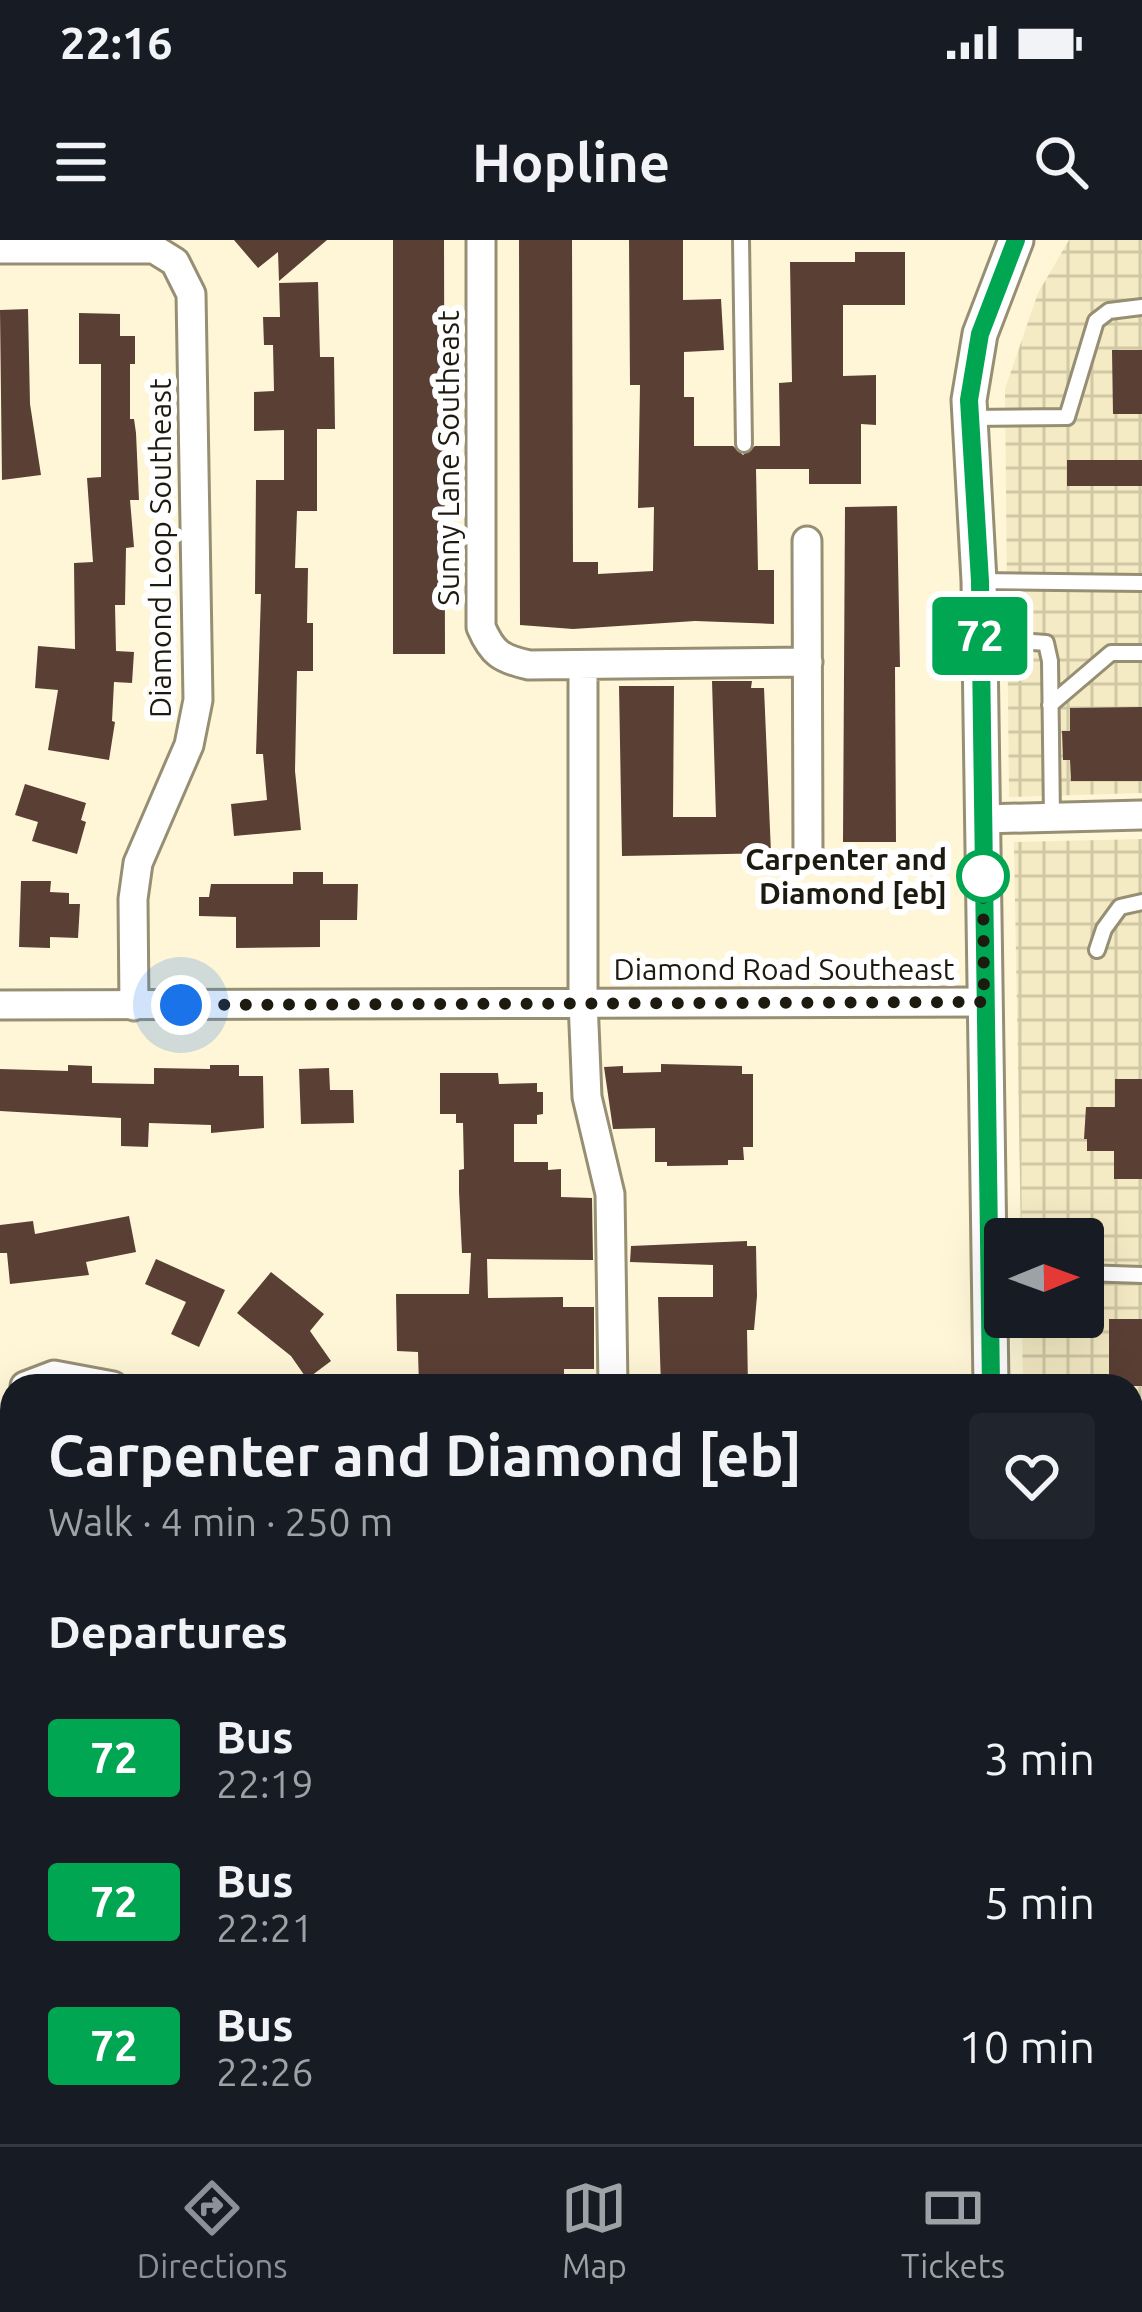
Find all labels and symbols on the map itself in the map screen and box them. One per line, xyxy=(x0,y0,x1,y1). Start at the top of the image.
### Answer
street label: Sunny Lane Southeast xyxy=(431,310,465,606)
street label: Diamond Loop Southeast xyxy=(143,378,177,718)
line badge: 72 xyxy=(926,597,1034,675)
place label: Carpenter and Diamond [eb] xyxy=(745,842,947,910)
marker: Carpenter and Diamond [eb] xyxy=(958,851,1008,901)
street label: Diamond Road Southeast xyxy=(613,952,955,986)
your location xyxy=(151,975,211,1035)
north arrow xyxy=(984,1218,1104,1338)

